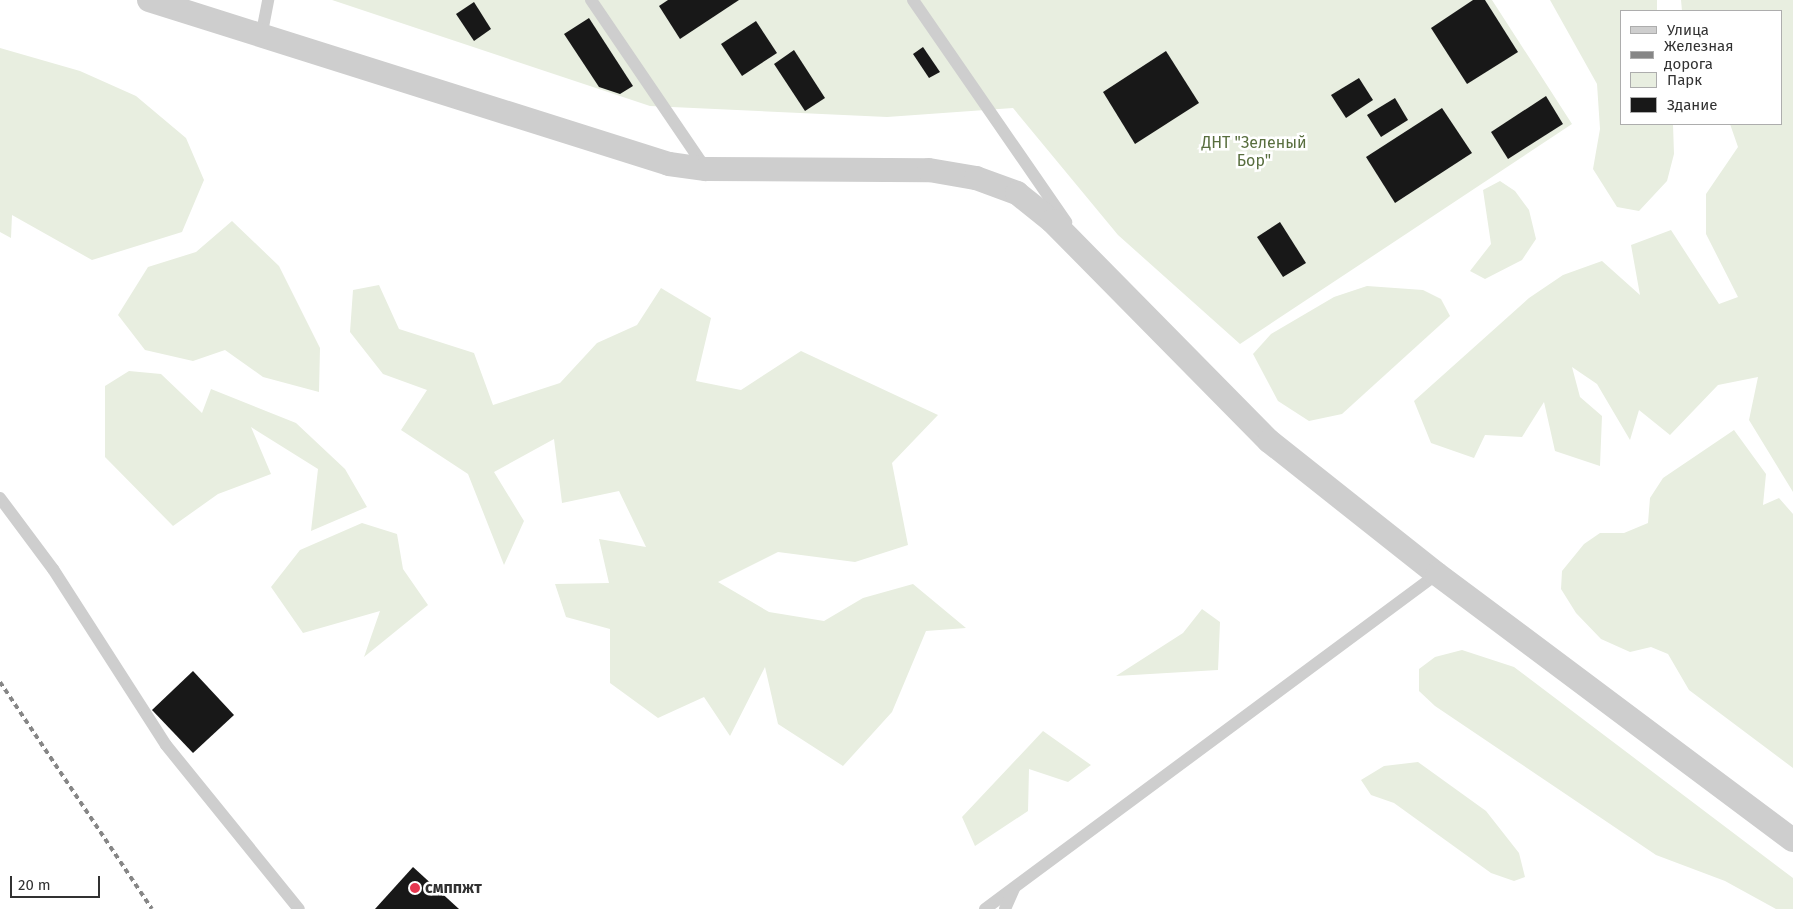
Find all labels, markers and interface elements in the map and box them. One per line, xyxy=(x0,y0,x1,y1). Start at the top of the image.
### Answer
legend xyxy=(1620,10,1783,125)
text: Улица xyxy=(1667,21,1709,39)
text: Железная дорога xyxy=(1664,37,1733,73)
text: Парк xyxy=(1667,71,1702,89)
text: Здание xyxy=(1667,96,1717,114)
park label: ДНТ "Зеленый Бор" xyxy=(1201,133,1307,171)
scale bar xyxy=(12,866,102,898)
text: 20 m xyxy=(18,876,51,894)
place label: смппжт xyxy=(425,878,482,898)
marker: смппжт xyxy=(409,882,421,894)

